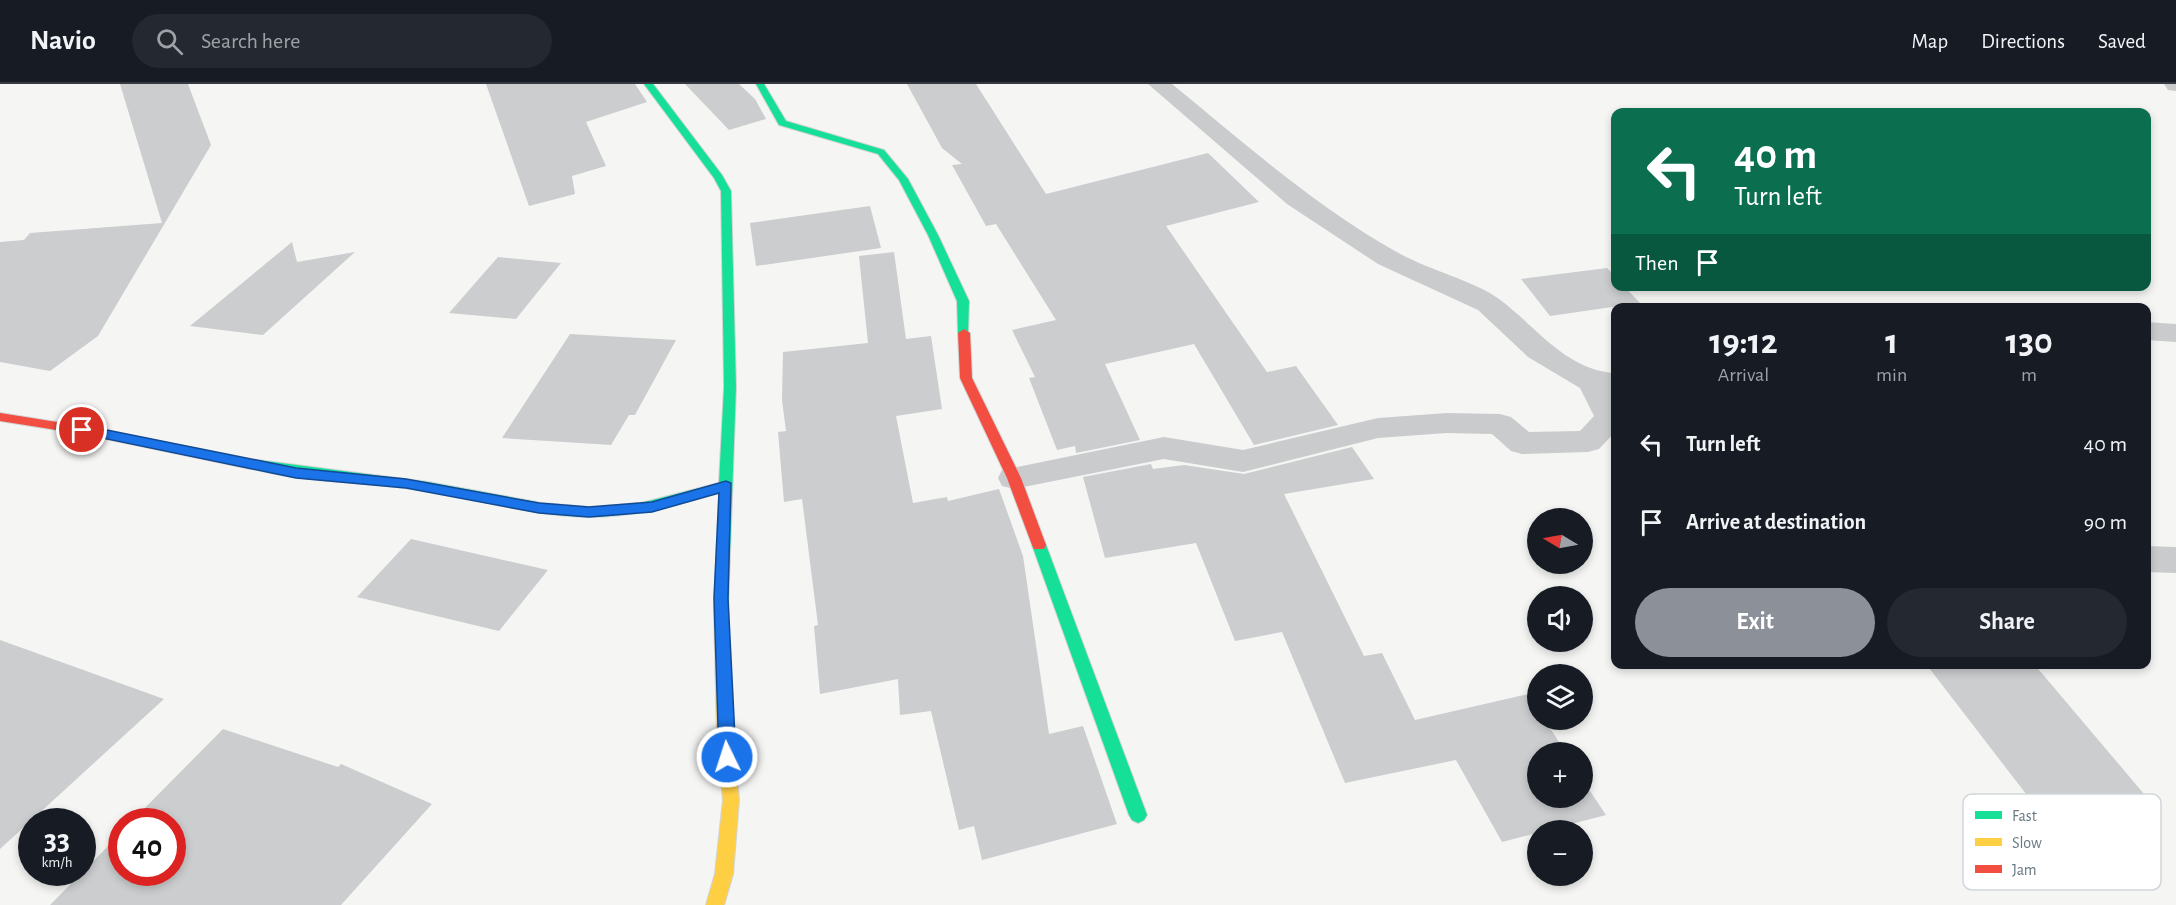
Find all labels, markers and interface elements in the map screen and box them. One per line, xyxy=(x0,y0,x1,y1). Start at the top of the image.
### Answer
search box xyxy=(132,14,552,68)
icon: search xyxy=(153,25,186,58)
text: Navio xyxy=(30,27,96,55)
text: Search here xyxy=(201,30,300,52)
text: Map xyxy=(1912,31,1948,52)
text: Directions xyxy=(1981,31,2065,52)
text: Saved xyxy=(2098,31,2146,52)
icon: left xyxy=(1635,132,1713,210)
text: 40 m xyxy=(1734,134,1817,176)
text: Turn left xyxy=(1734,183,1822,210)
icon: arrive xyxy=(1691,246,1724,279)
text: Then xyxy=(1635,252,1679,274)
text: 19:12 xyxy=(1709,324,1778,360)
text: 1 xyxy=(1885,324,1898,360)
text: 130 xyxy=(2005,324,2053,360)
text: Arrival xyxy=(1718,365,1769,385)
text: min xyxy=(1876,365,1907,385)
text: m xyxy=(2021,365,2037,385)
pin xyxy=(56,404,107,455)
icon: arrive xyxy=(65,413,98,446)
icon: left xyxy=(1635,428,1668,461)
text: Turn left xyxy=(1686,433,1760,455)
text: 40 m xyxy=(2084,433,2127,455)
icon: arrive xyxy=(1635,506,1668,539)
north arrow xyxy=(1527,508,1593,574)
map controls xyxy=(1527,508,1593,886)
text: Arrive at destination xyxy=(1686,511,1866,533)
text: 90 m xyxy=(2084,511,2127,533)
button: sound xyxy=(1527,586,1593,652)
button: Exit xyxy=(1635,588,1875,657)
button: Share xyxy=(1887,588,2127,657)
button: layers xyxy=(1527,664,1593,730)
position arrow xyxy=(695,725,759,789)
button: + xyxy=(1527,742,1593,808)
legend xyxy=(1963,794,2161,890)
speed limit sign: 40 xyxy=(108,808,186,886)
text: Fast xyxy=(2012,808,2037,824)
button: − xyxy=(1527,820,1593,886)
text: 33 xyxy=(44,825,70,855)
text: Slow xyxy=(2012,835,2042,851)
text: km/h xyxy=(42,855,72,870)
text: Jam xyxy=(2012,862,2037,878)

